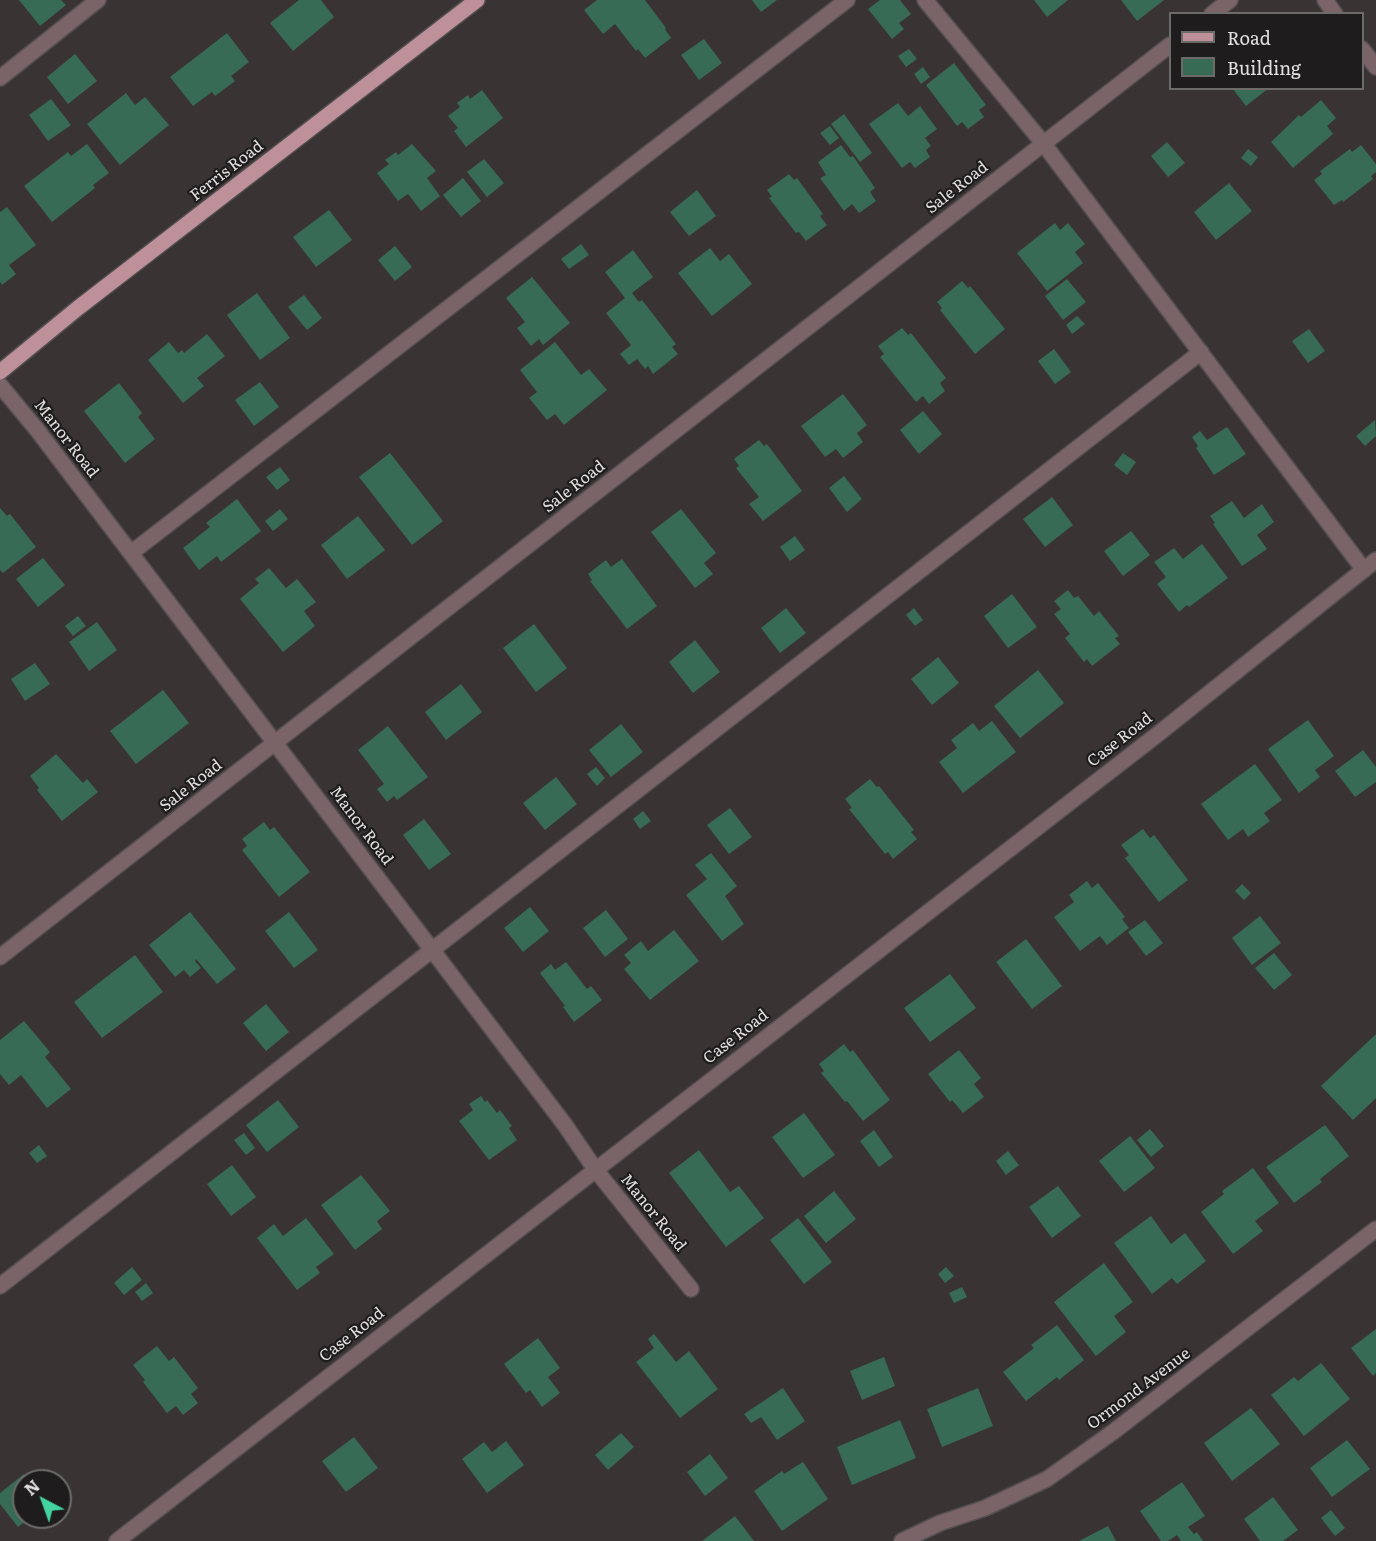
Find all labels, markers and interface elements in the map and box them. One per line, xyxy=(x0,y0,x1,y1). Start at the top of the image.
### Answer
legend xyxy=(1169,12,1364,90)
text: Road xyxy=(1227,24,1271,51)
text: Building xyxy=(1227,54,1301,81)
street label: Ferris Road xyxy=(187,137,267,205)
street label: Sale Road xyxy=(922,158,992,218)
street label: Manor Road xyxy=(30,396,102,482)
street label: Sale Road xyxy=(539,457,609,517)
street label: Case Road xyxy=(1084,709,1156,771)
street label: Sale Road xyxy=(156,756,226,816)
street label: Manor Road xyxy=(325,783,397,869)
street label: Case Road xyxy=(700,1006,772,1068)
street label: Manor Road xyxy=(616,1171,690,1255)
street label: Case Road xyxy=(316,1304,388,1366)
street label: Ormond Avenue xyxy=(1084,1344,1194,1434)
north arrow xyxy=(12,1469,72,1529)
text: N xyxy=(19,1473,44,1500)

